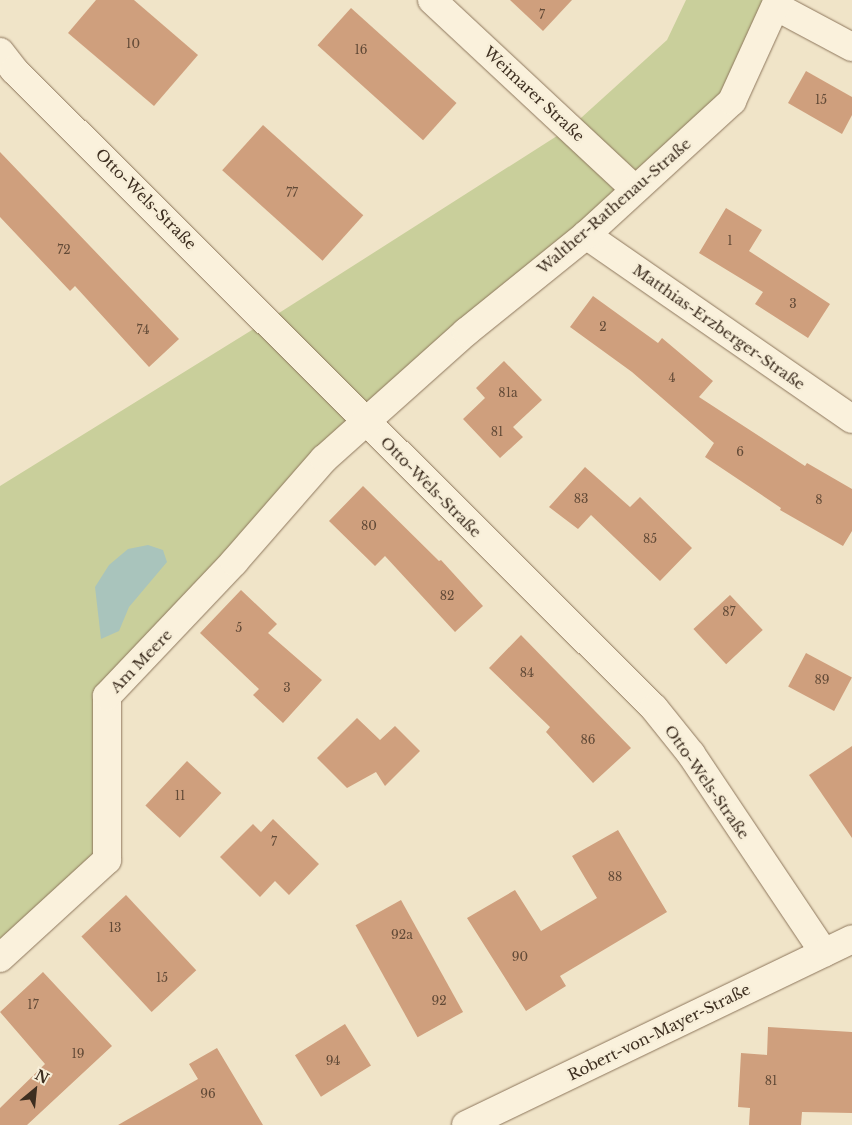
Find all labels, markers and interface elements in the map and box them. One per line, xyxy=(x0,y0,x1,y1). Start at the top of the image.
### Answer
house number: 7 xyxy=(539,8,545,22)
house number: 10 xyxy=(126,37,140,51)
house number: 16 xyxy=(354,43,368,57)
street label: Weimarer Straße xyxy=(480,43,588,145)
house number: 15 xyxy=(815,93,827,107)
street label: Walther-Rathenau-Straße xyxy=(534,134,694,278)
street label: Otto-Wels-Straße xyxy=(92,145,200,253)
house number: 77 xyxy=(286,186,298,200)
house number: 1 xyxy=(727,234,733,248)
house number: 72 xyxy=(57,243,71,257)
street label: Matthias-Erzberger-Straße xyxy=(629,261,809,393)
house number: 3 xyxy=(789,297,797,311)
house number: 2 xyxy=(599,320,607,334)
house number: 74 xyxy=(137,323,149,337)
house number: 4 xyxy=(668,371,676,385)
house number: 81a xyxy=(498,386,518,400)
house number: 81 xyxy=(491,425,503,439)
street label: Otto-Wels-Straße xyxy=(377,433,485,541)
house number: 6 xyxy=(736,445,744,459)
house number: 83 xyxy=(574,492,588,506)
house number: 8 xyxy=(815,493,823,507)
house number: 80 xyxy=(361,519,377,533)
house number: 85 xyxy=(643,532,657,546)
house number: 82 xyxy=(440,589,454,603)
house number: 87 xyxy=(722,605,736,619)
house number: 5 xyxy=(236,621,242,635)
street label: Am Meere xyxy=(106,626,176,696)
house number: 84 xyxy=(520,666,534,680)
house number: 89 xyxy=(815,673,829,687)
house number: 3 xyxy=(283,681,291,695)
street label: Otto-Wels-Straße xyxy=(661,722,753,842)
house number: 86 xyxy=(581,733,595,747)
house number: 11 xyxy=(175,789,185,803)
house number: 7 xyxy=(271,835,277,849)
house number: 88 xyxy=(608,870,622,884)
house number: 13 xyxy=(109,921,121,935)
house number: 92a xyxy=(391,928,413,942)
house number: 90 xyxy=(512,950,528,964)
house number: 15 xyxy=(156,971,168,985)
street label: Robert-von-Mayer-Straße xyxy=(565,980,753,1084)
house number: 92 xyxy=(431,994,447,1008)
house number: 17 xyxy=(27,998,39,1012)
house number: 19 xyxy=(71,1047,85,1061)
house number: 94 xyxy=(326,1054,340,1068)
north arrow xyxy=(10,1065,60,1115)
text: N xyxy=(32,1066,52,1088)
house number: 81 xyxy=(765,1074,777,1088)
house number: 96 xyxy=(200,1087,216,1101)

